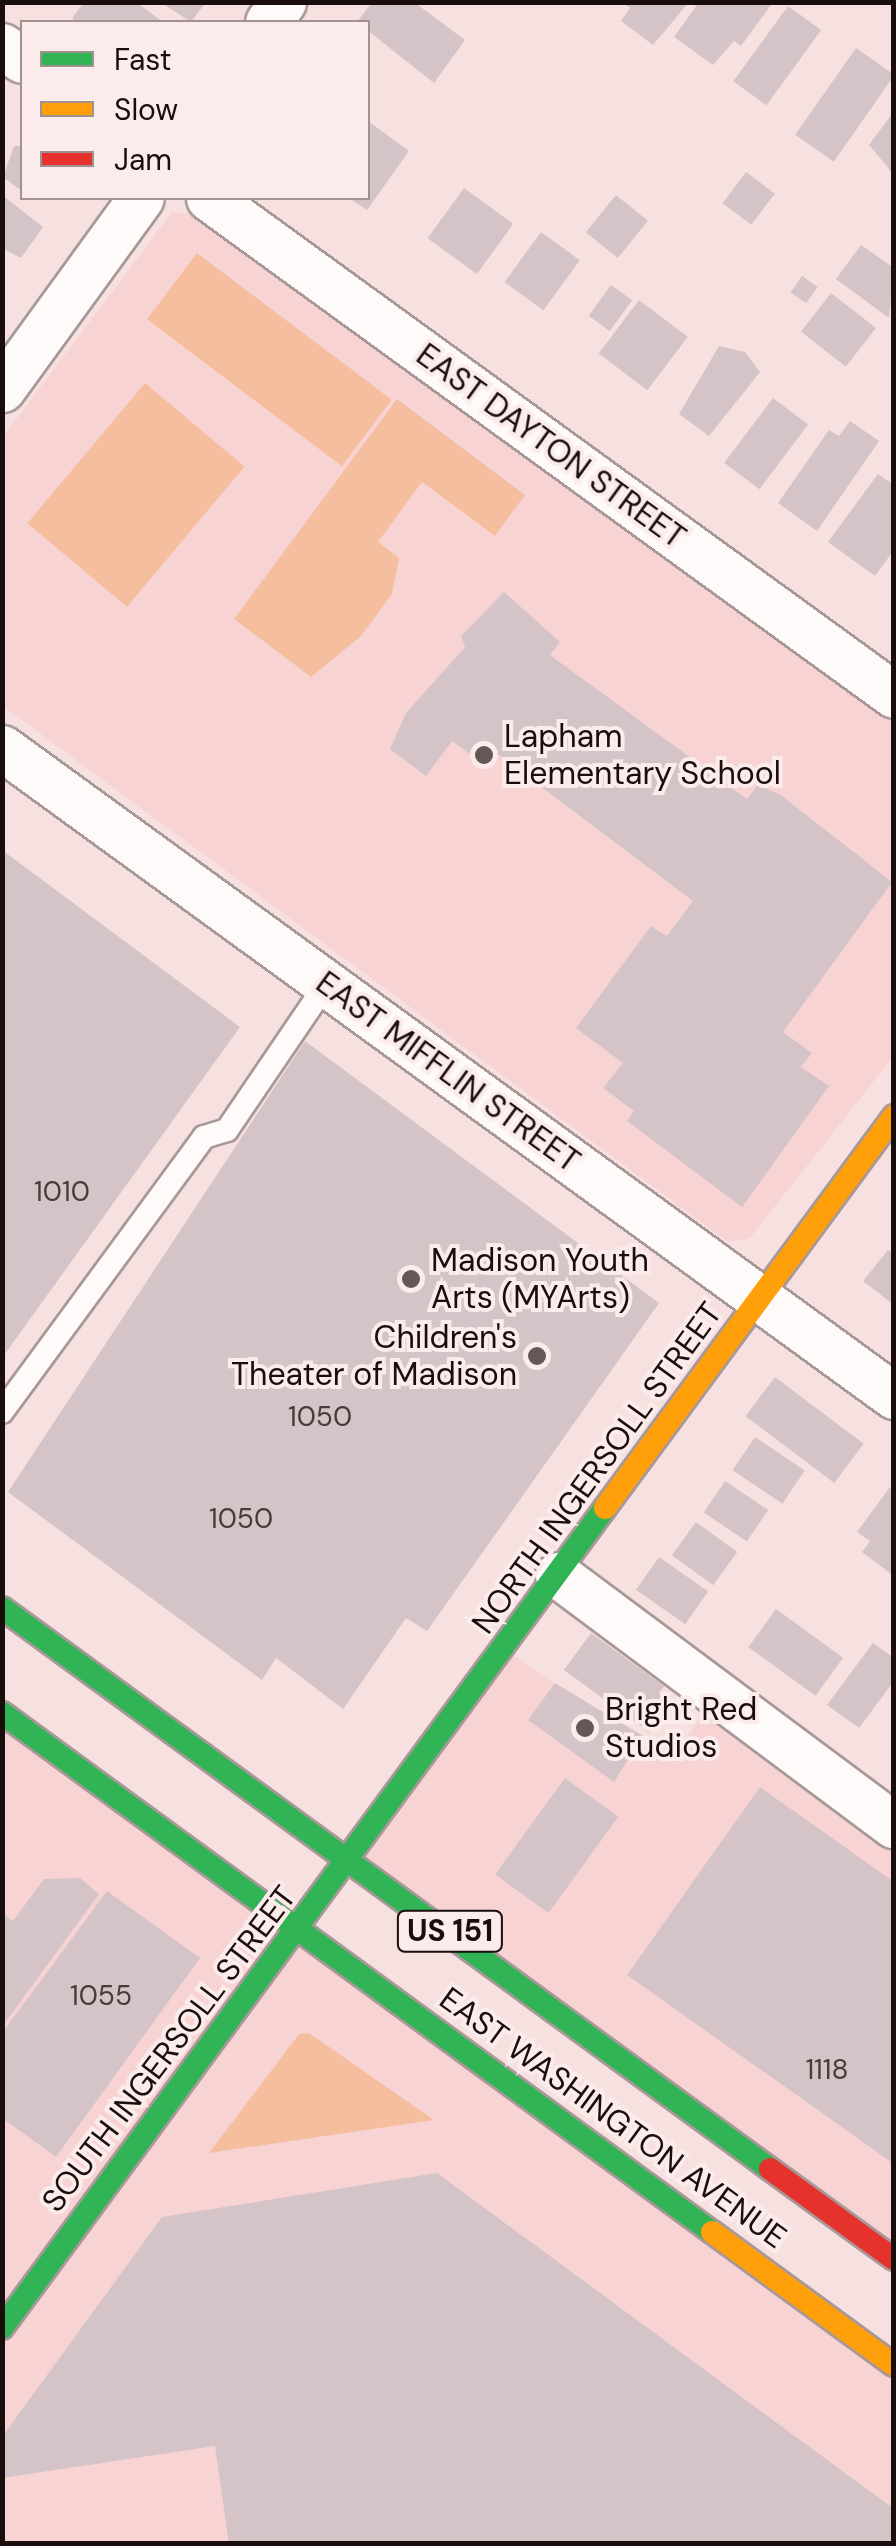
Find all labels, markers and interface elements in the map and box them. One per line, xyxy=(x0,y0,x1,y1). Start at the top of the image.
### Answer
legend xyxy=(20,20,370,200)
text: Fast xyxy=(114,40,172,79)
text: Slow xyxy=(114,90,178,129)
text: Jam xyxy=(114,140,172,179)
street label: EAST DAYTON STREET xyxy=(409,336,693,556)
place label: Lapham Elementary School xyxy=(504,718,781,793)
marker: Lapham Elementary School xyxy=(473,744,495,766)
street label: EAST MIFFLIN STREET xyxy=(309,963,587,1181)
house number: 1010 xyxy=(34,1175,90,1209)
place label: Madison Youth Arts (MYArts) xyxy=(431,1242,649,1317)
marker: Madison Youth Arts (MYArts) xyxy=(400,1268,422,1290)
street label: NORTH INGERSOLL STREET xyxy=(464,1295,730,1641)
place label: Children's Theater of Madison xyxy=(231,1319,517,1394)
marker: Children's Theater of Madison xyxy=(526,1345,548,1367)
house number: 1050 xyxy=(288,1400,352,1434)
house number: 1050 xyxy=(209,1502,273,1536)
place label: Bright Red Studios xyxy=(605,1691,757,1766)
marker: Bright Red Studios xyxy=(574,1717,596,1739)
street label: SOUTH INGERSOLL STREET xyxy=(34,1878,304,2220)
road number: US 151 xyxy=(395,1906,505,1956)
house number: 1055 xyxy=(70,1979,132,2013)
street label: EAST WASHINGTON AVENUE xyxy=(432,1979,794,2257)
house number: 1118 xyxy=(805,2053,849,2087)

